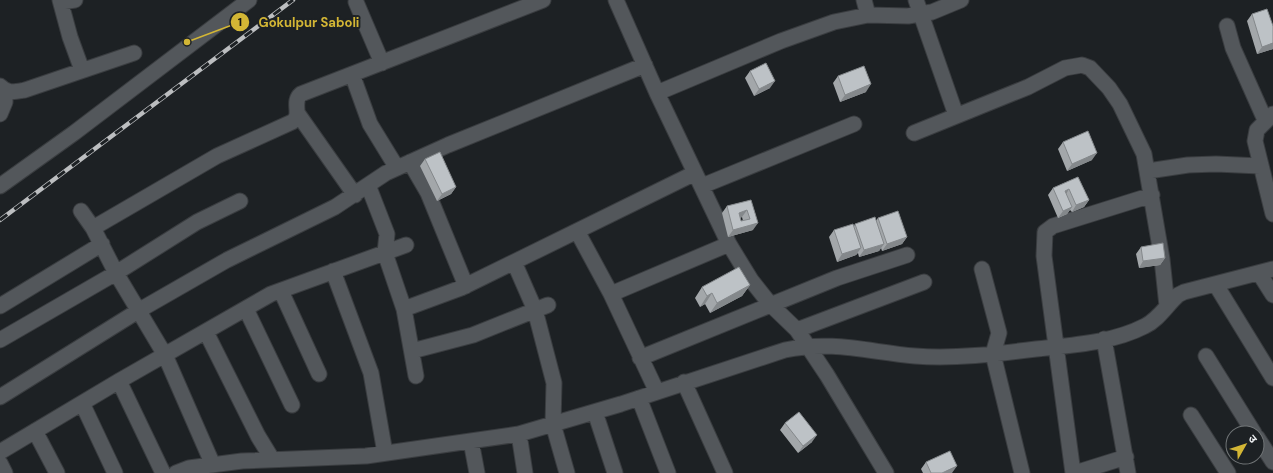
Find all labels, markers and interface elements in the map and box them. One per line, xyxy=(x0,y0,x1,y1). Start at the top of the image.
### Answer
callout: Gokulpur Saboli xyxy=(230,10,367,35)
text: 1 xyxy=(238,14,242,30)
text: Gokulpur Saboli xyxy=(259,14,359,31)
north arrow xyxy=(1225,425,1265,465)
text: उ xyxy=(1245,432,1261,446)

